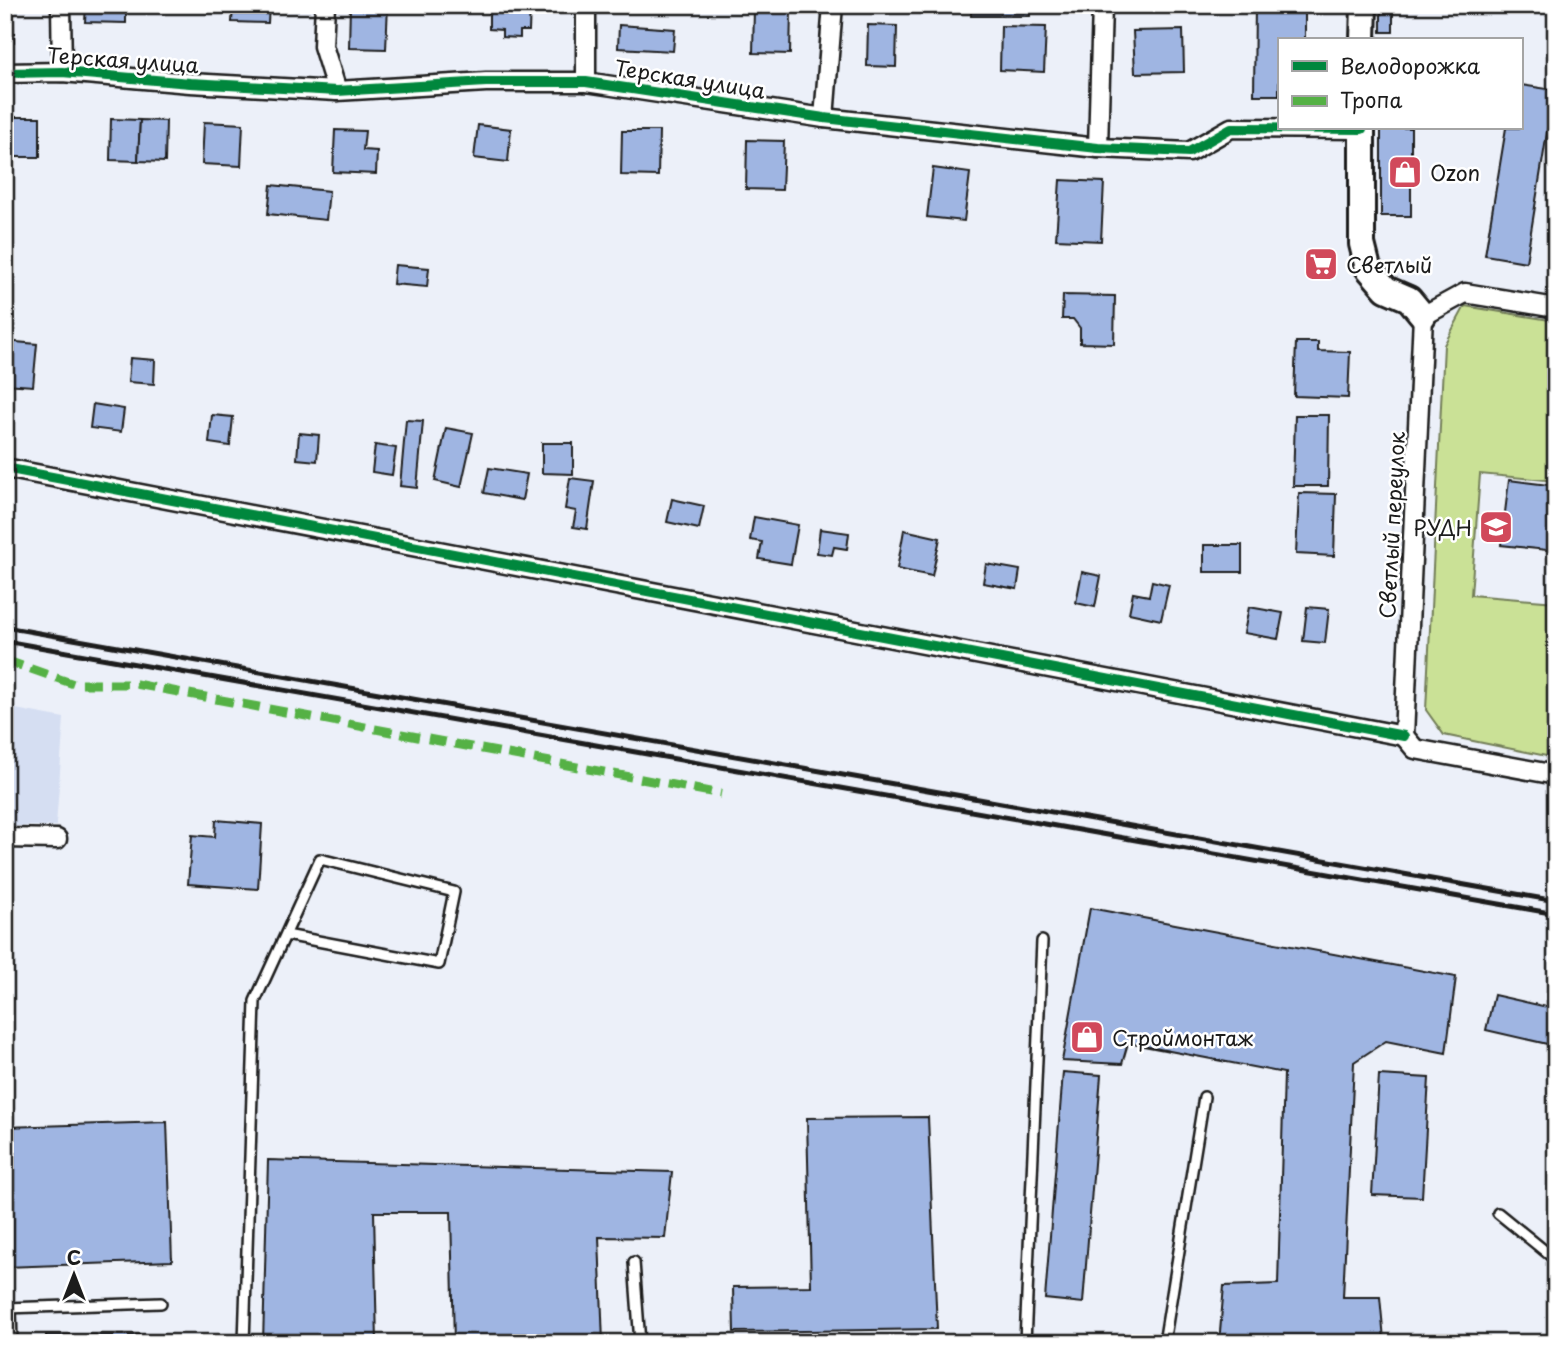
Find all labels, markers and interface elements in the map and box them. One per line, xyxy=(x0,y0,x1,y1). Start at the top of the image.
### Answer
street label: Терская улица xyxy=(46,38,201,80)
legend xyxy=(1278,38,1522,130)
text: Велодорожка xyxy=(1340,49,1481,81)
street label: Терская улица xyxy=(612,50,768,106)
text: Тропа xyxy=(1340,83,1402,115)
shop icon: Ozon xyxy=(1386,153,1424,191)
place label: Ozon xyxy=(1430,156,1480,188)
supermarket icon: Светлый xyxy=(1302,245,1340,283)
place label: Светлый xyxy=(1346,248,1432,280)
street label: Светлый переулок xyxy=(1370,430,1412,619)
school or university icon: РУДН xyxy=(1477,508,1515,546)
place label: РУДН xyxy=(1413,511,1472,543)
shop icon: Строймонтаж xyxy=(1068,1018,1106,1056)
place label: Строймонтаж xyxy=(1112,1021,1254,1053)
north arrow xyxy=(38,1240,108,1310)
text: С xyxy=(67,1243,81,1271)

